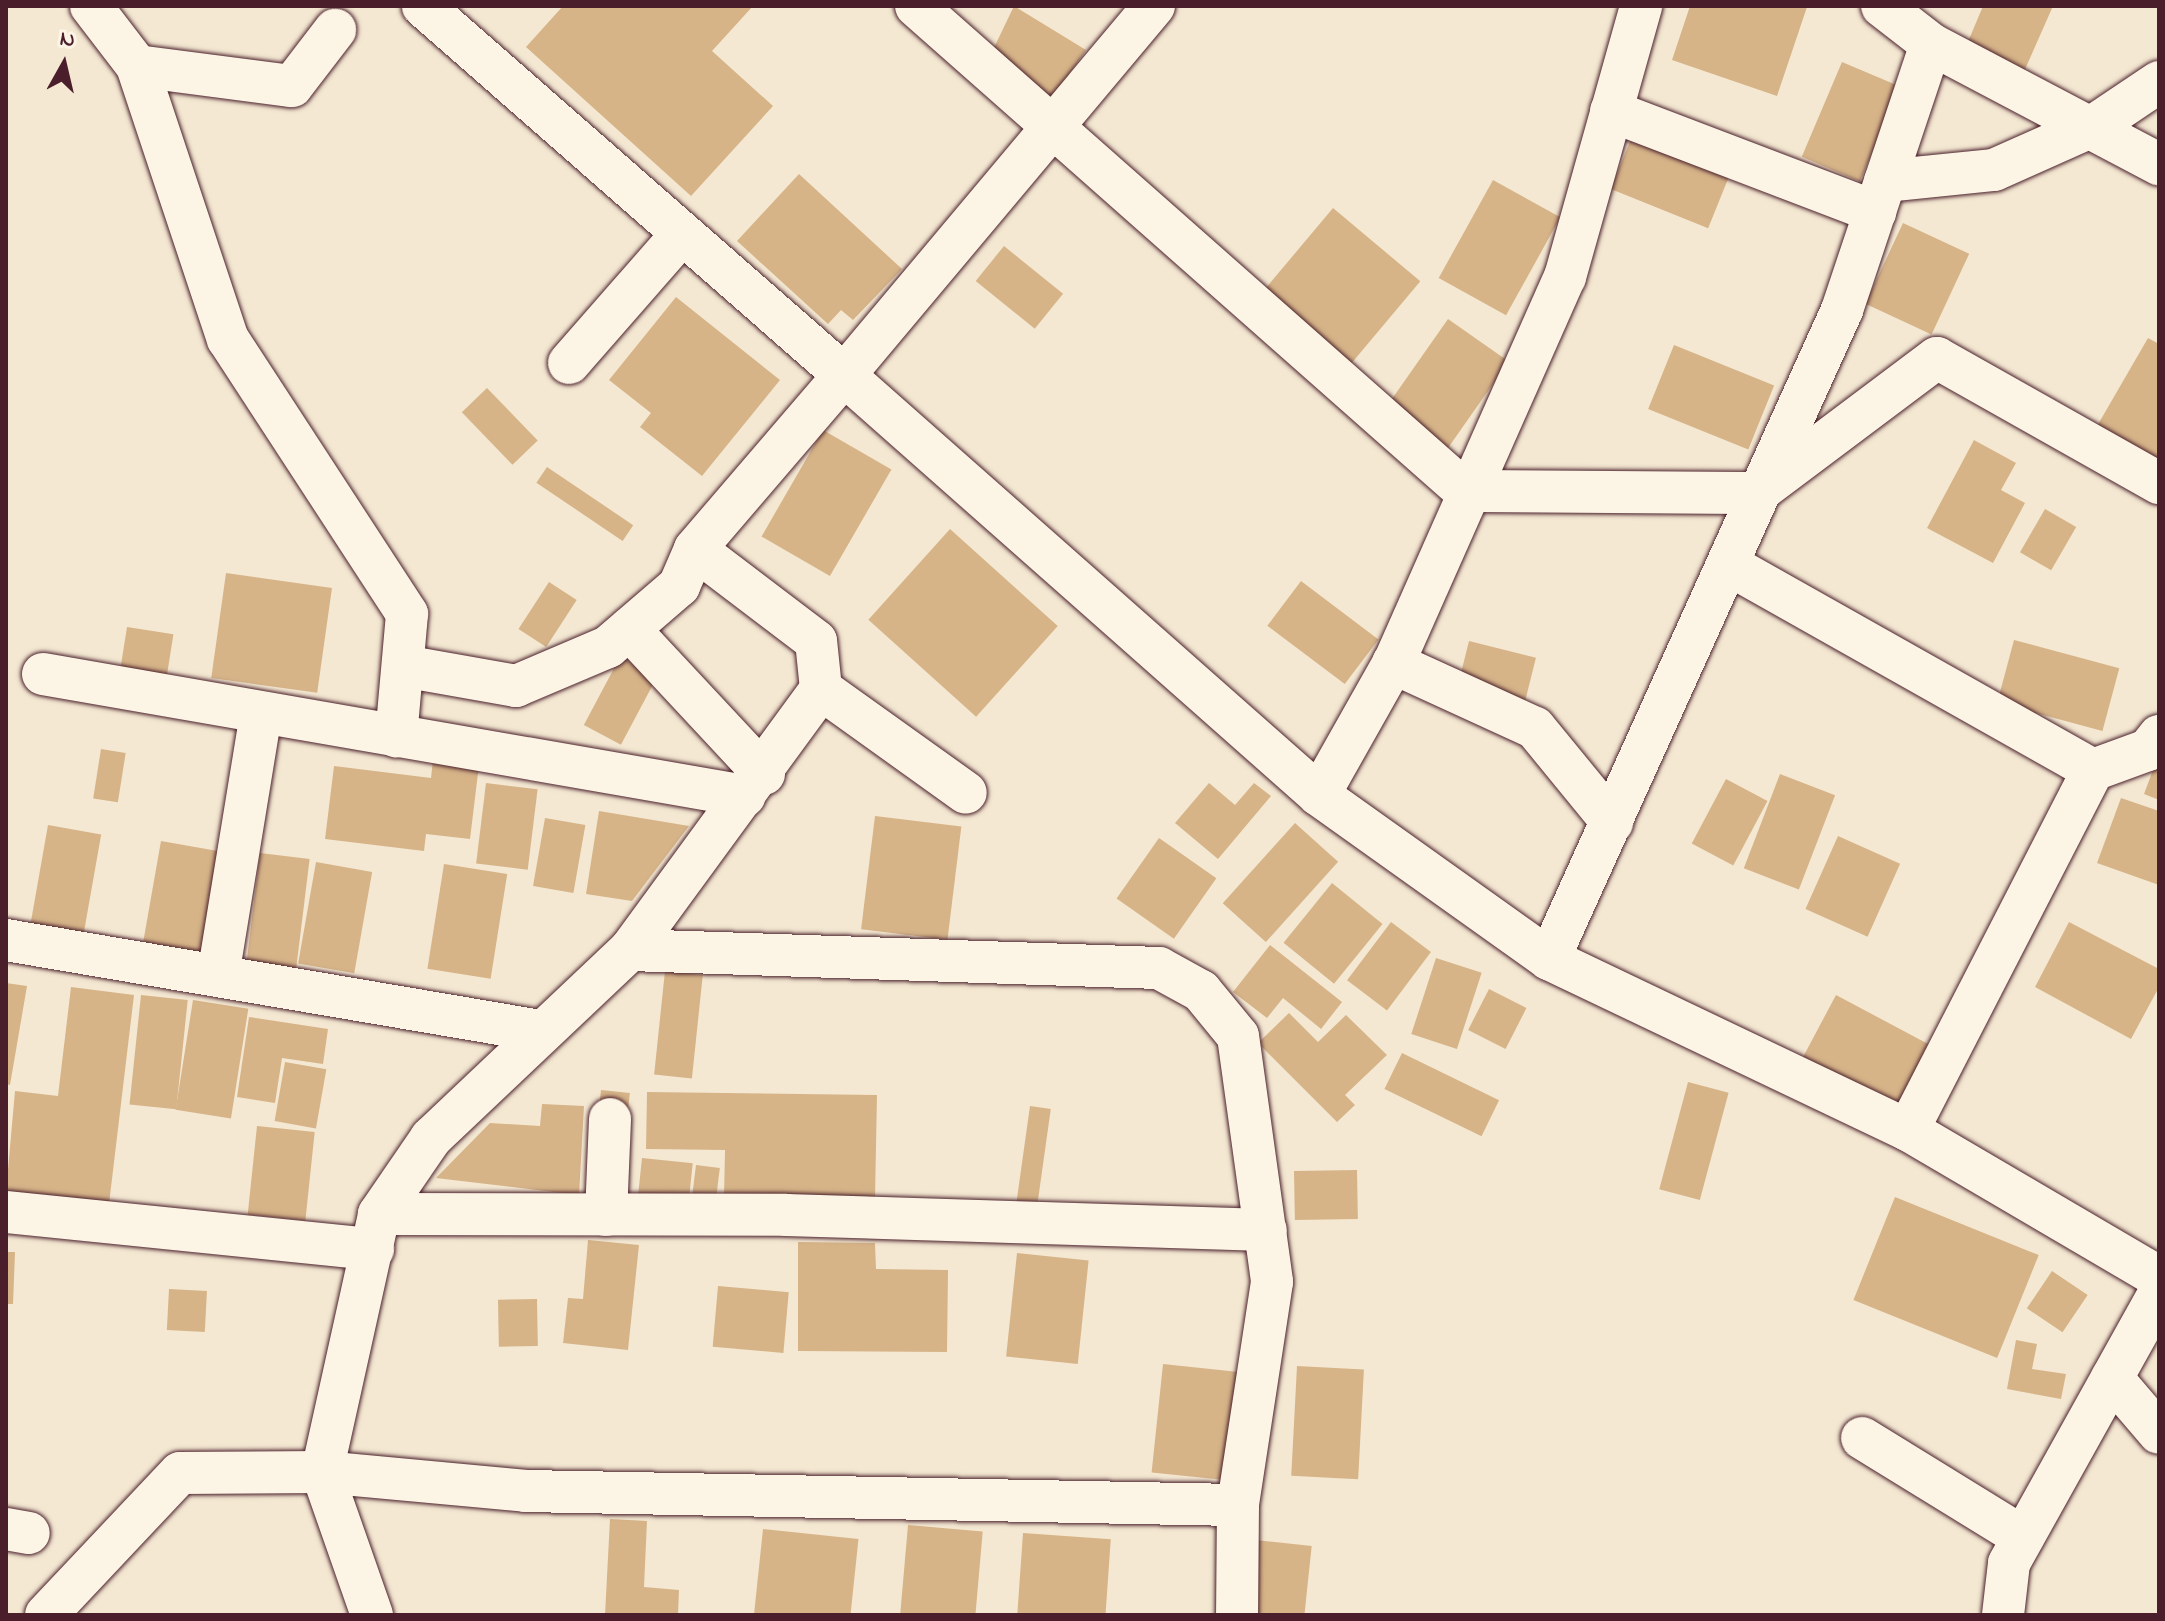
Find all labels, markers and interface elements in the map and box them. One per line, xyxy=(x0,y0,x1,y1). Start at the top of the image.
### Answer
text: N xyxy=(58,23,77,57)
north arrow xyxy=(24,24,104,104)

